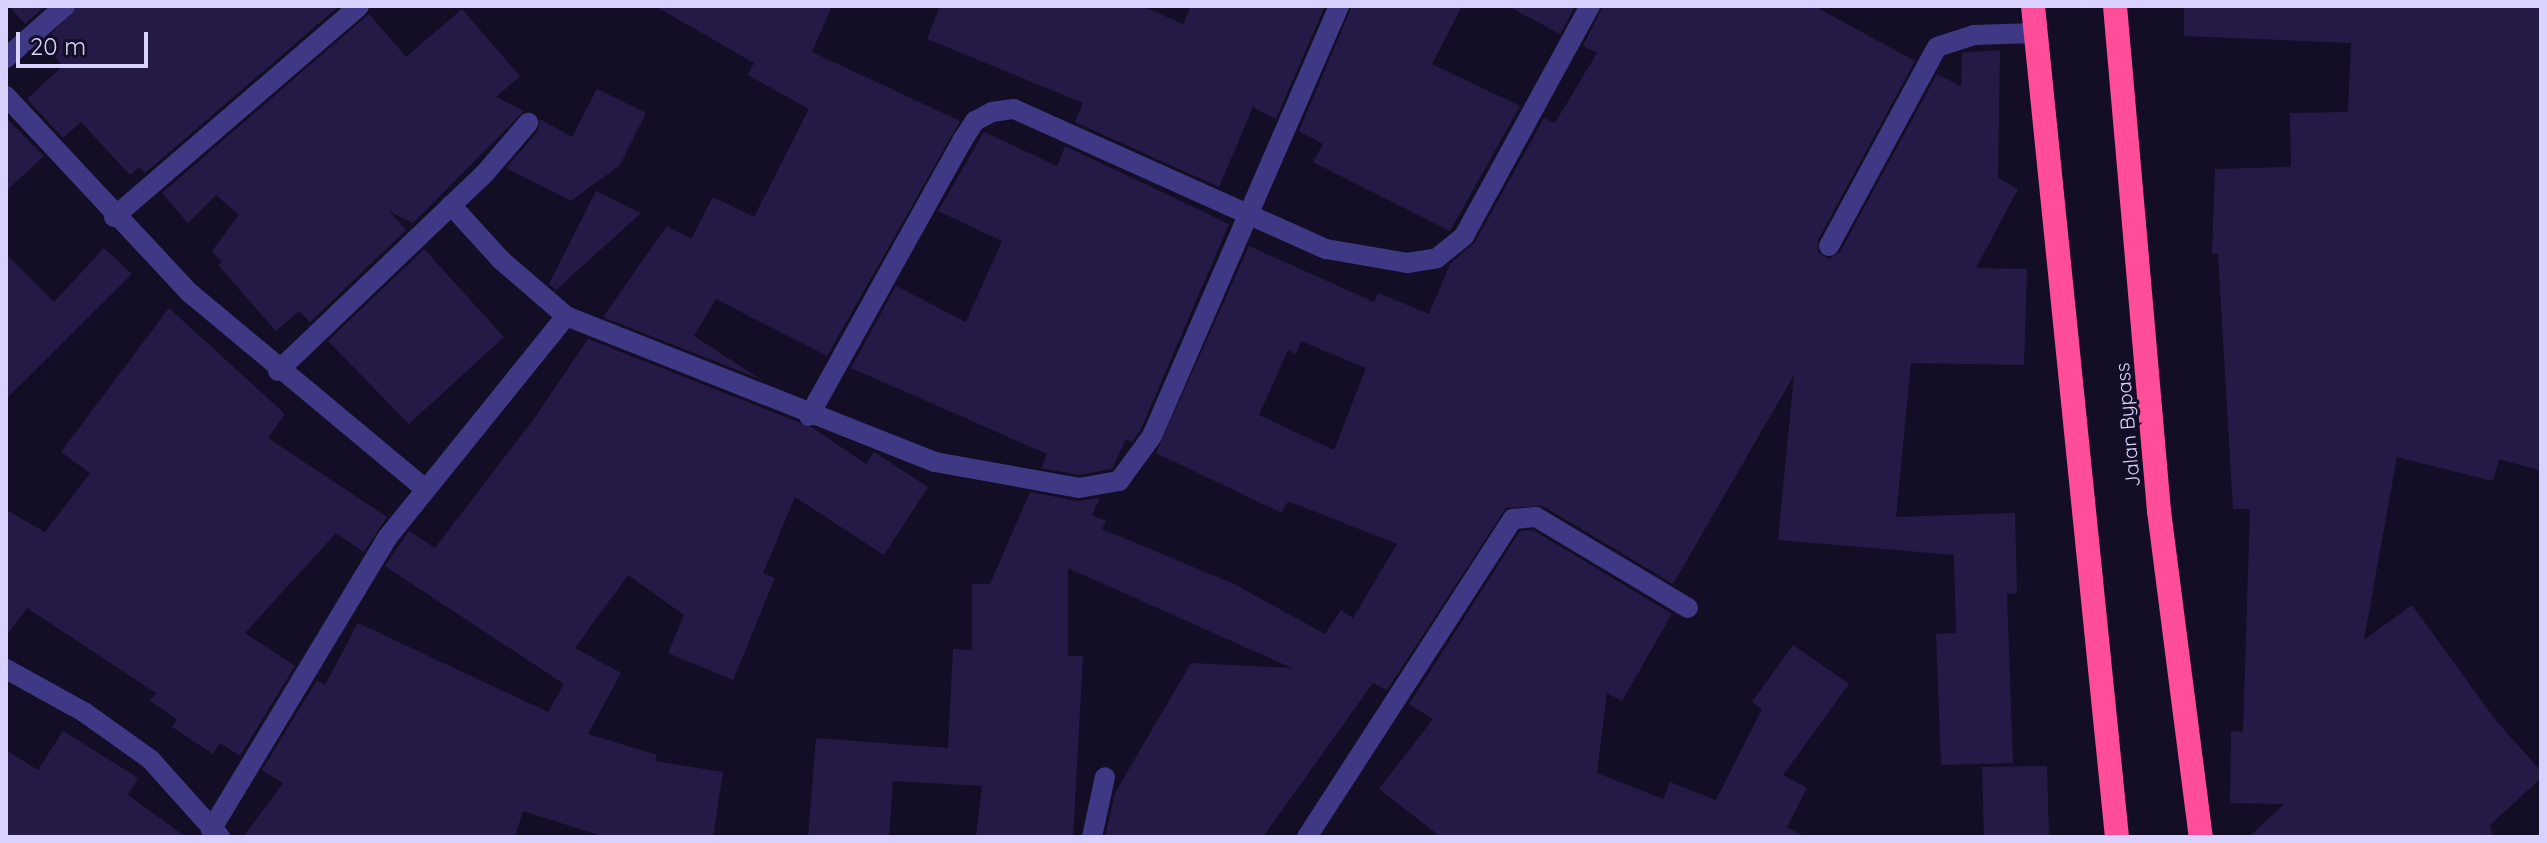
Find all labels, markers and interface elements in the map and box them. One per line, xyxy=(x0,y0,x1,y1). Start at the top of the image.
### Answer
scale bar xyxy=(20,16,152,66)
text: 20 m xyxy=(30,31,86,61)
street label: Jalan Bypass xyxy=(2110,362,2144,488)

